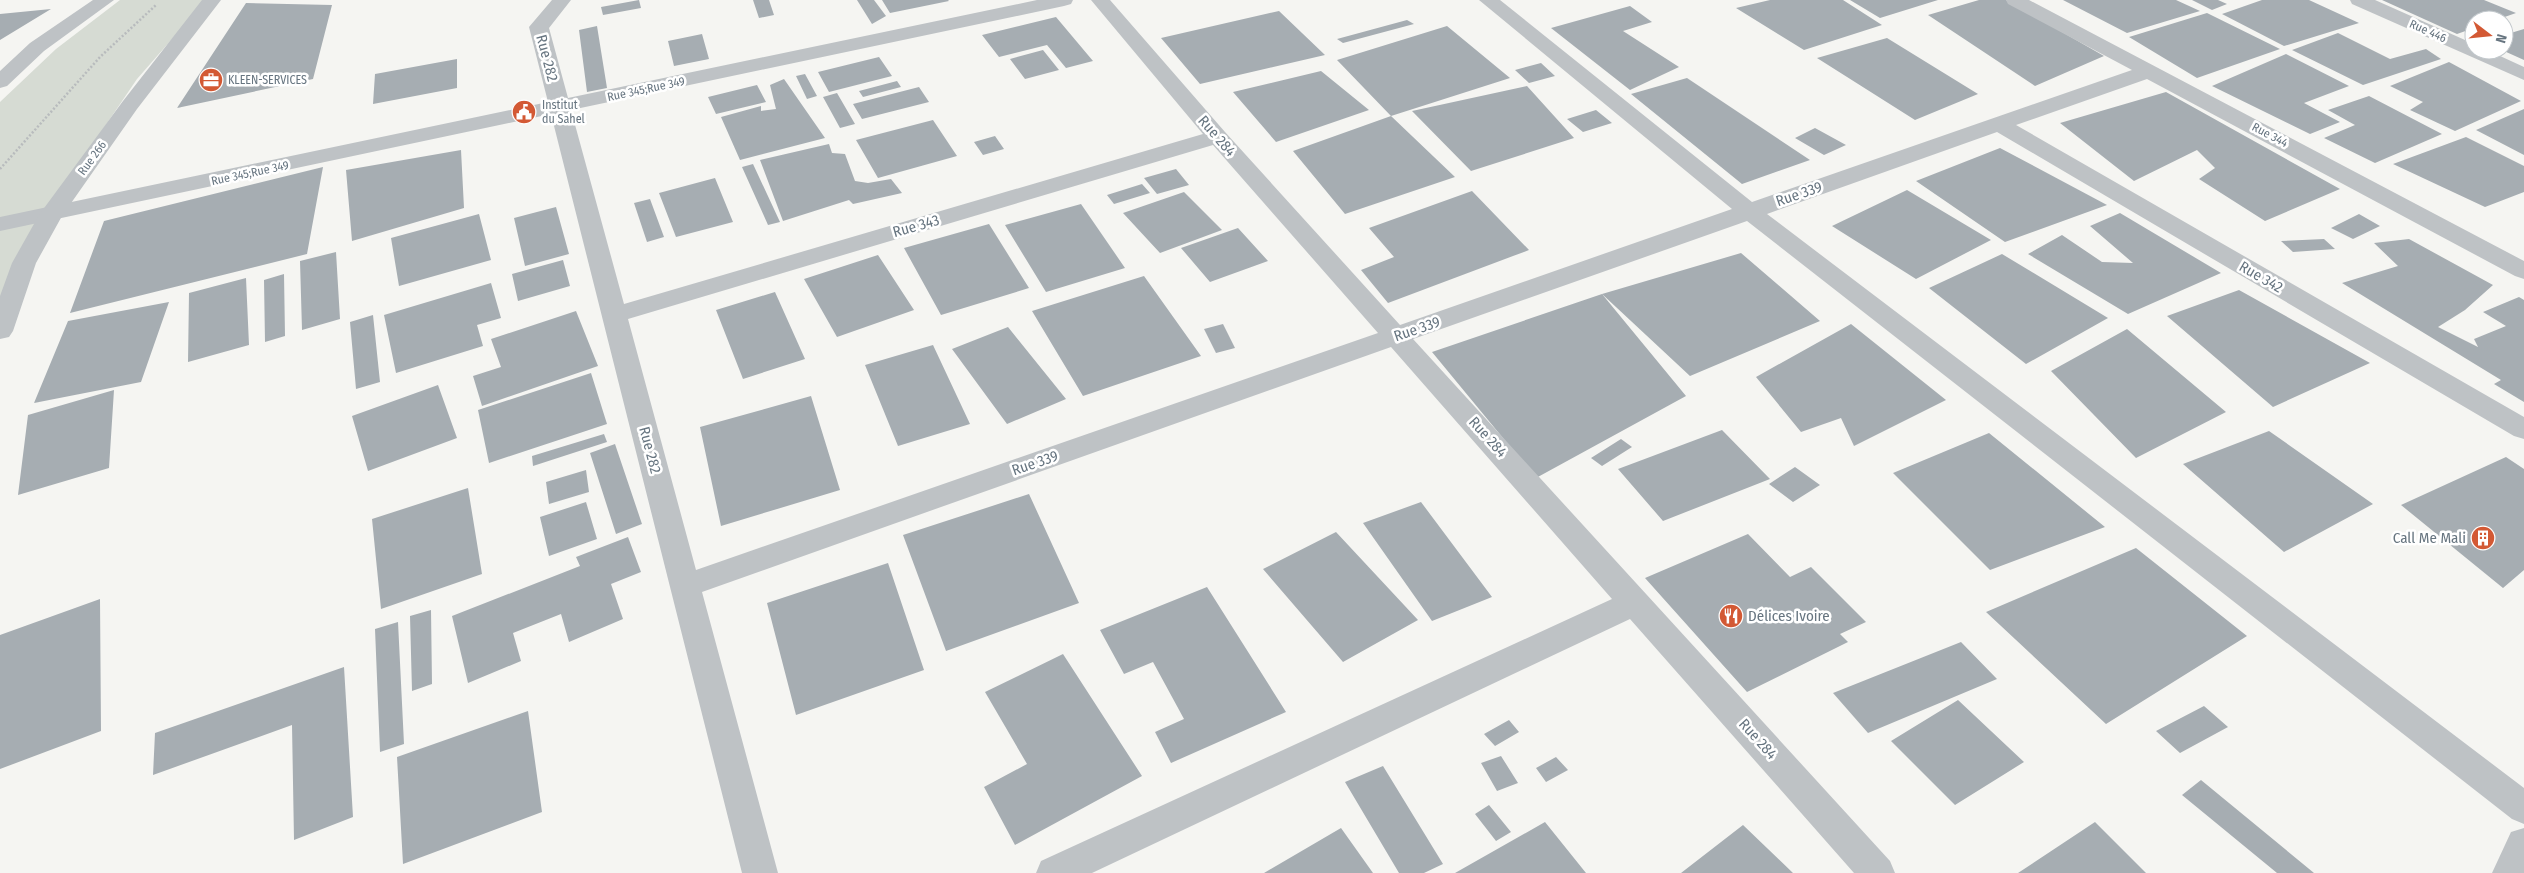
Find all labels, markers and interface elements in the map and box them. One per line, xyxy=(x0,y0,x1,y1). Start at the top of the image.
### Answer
north arrow xyxy=(2464,10,2514,60)
street label: Rue 446 xyxy=(2407,17,2449,45)
text: N xyxy=(2492,32,2510,45)
street label: Rue 282 xyxy=(532,33,562,84)
office icon: KLEEN-SERVICES xyxy=(198,67,224,93)
place label: KLEEN-SERVICES xyxy=(228,73,307,87)
street label: Rue 345;Rue 349 xyxy=(606,74,686,104)
place label: Institut du Sahel xyxy=(542,98,585,126)
public building icon: Institut du Sahel xyxy=(511,99,537,125)
street label: Rue 284 xyxy=(1194,112,1240,160)
street label: Rue 344 xyxy=(2250,120,2290,150)
street label: Rue 266 xyxy=(75,138,109,178)
street label: Rue 345;Rue 349 xyxy=(210,158,290,188)
street label: Rue 339 xyxy=(1774,178,1824,210)
street label: Rue 343 xyxy=(891,211,942,241)
street label: Rue 342 xyxy=(2236,257,2286,297)
street label: Rue 339 xyxy=(1392,313,1442,345)
street label: Rue 284 xyxy=(1465,413,1511,461)
street label: Rue 282 xyxy=(635,425,665,476)
street label: Rue 339 xyxy=(1010,447,1060,479)
building icon: Call Me Mali xyxy=(2470,525,2496,551)
place label: Call Me Mali xyxy=(2393,529,2466,547)
restaurant icon: Délices Ivoire xyxy=(1718,603,1744,629)
place label: Délices Ivoire xyxy=(1748,607,1830,625)
street label: Rue 284 xyxy=(1735,715,1781,763)

